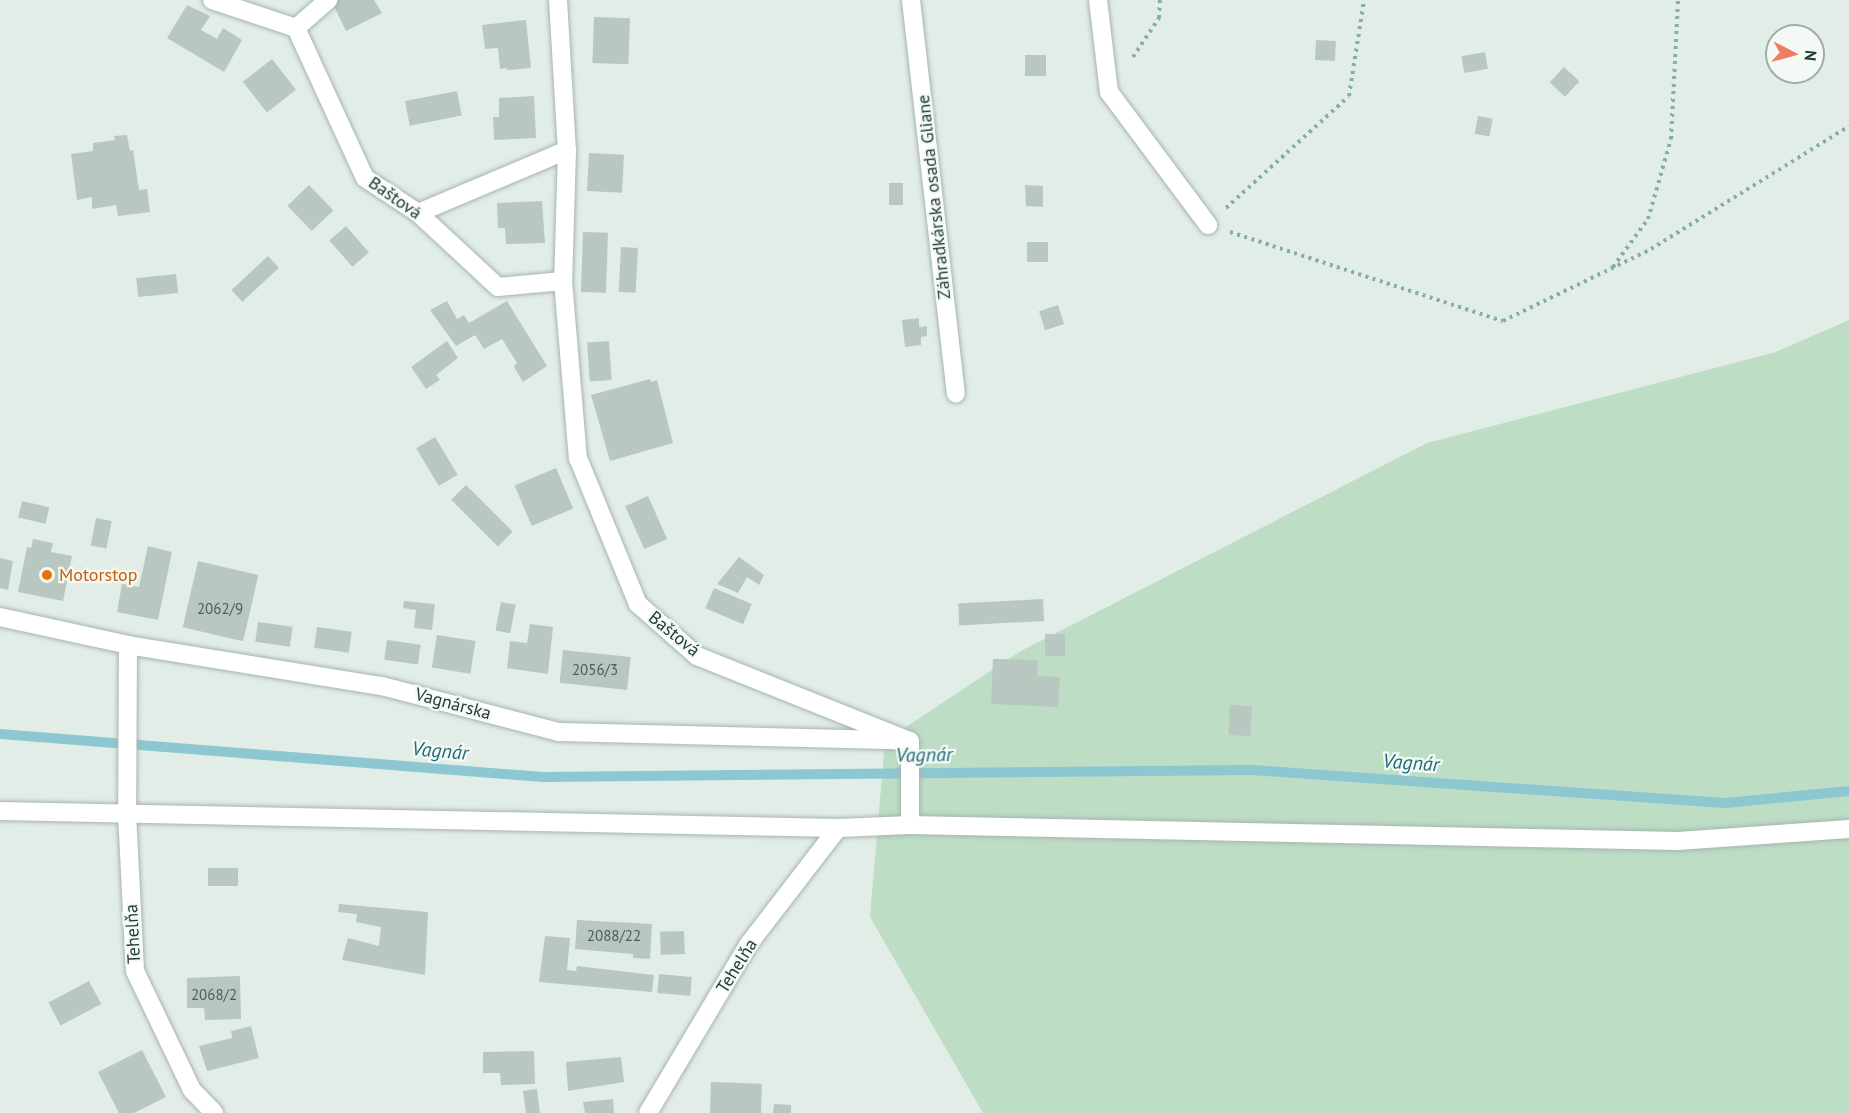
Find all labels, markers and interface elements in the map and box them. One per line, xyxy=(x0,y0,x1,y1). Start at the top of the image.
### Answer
north arrow xyxy=(1765,24,1825,84)
text: N xyxy=(1800,49,1821,62)
street label: Záhradkárska osada Gliane xyxy=(913,94,955,300)
street label: Baštová xyxy=(364,172,426,224)
place label: Motorstop xyxy=(59,564,137,586)
marker: Motorstop xyxy=(40,568,54,582)
house number: 2062/9 xyxy=(197,600,243,618)
street label: Baštová xyxy=(644,607,704,661)
house number: 2056/3 xyxy=(572,661,618,679)
street label: Vagnárska xyxy=(413,683,493,725)
water label: Vagnár xyxy=(411,737,469,765)
water label: Vagnár xyxy=(895,743,953,767)
water label: Vagnár xyxy=(1382,749,1440,777)
street label: Tehelňa xyxy=(121,904,145,964)
house number: 2088/22 xyxy=(587,927,641,945)
street label: Tehelňa xyxy=(712,935,762,997)
house number: 2068/2 xyxy=(191,986,237,1004)

